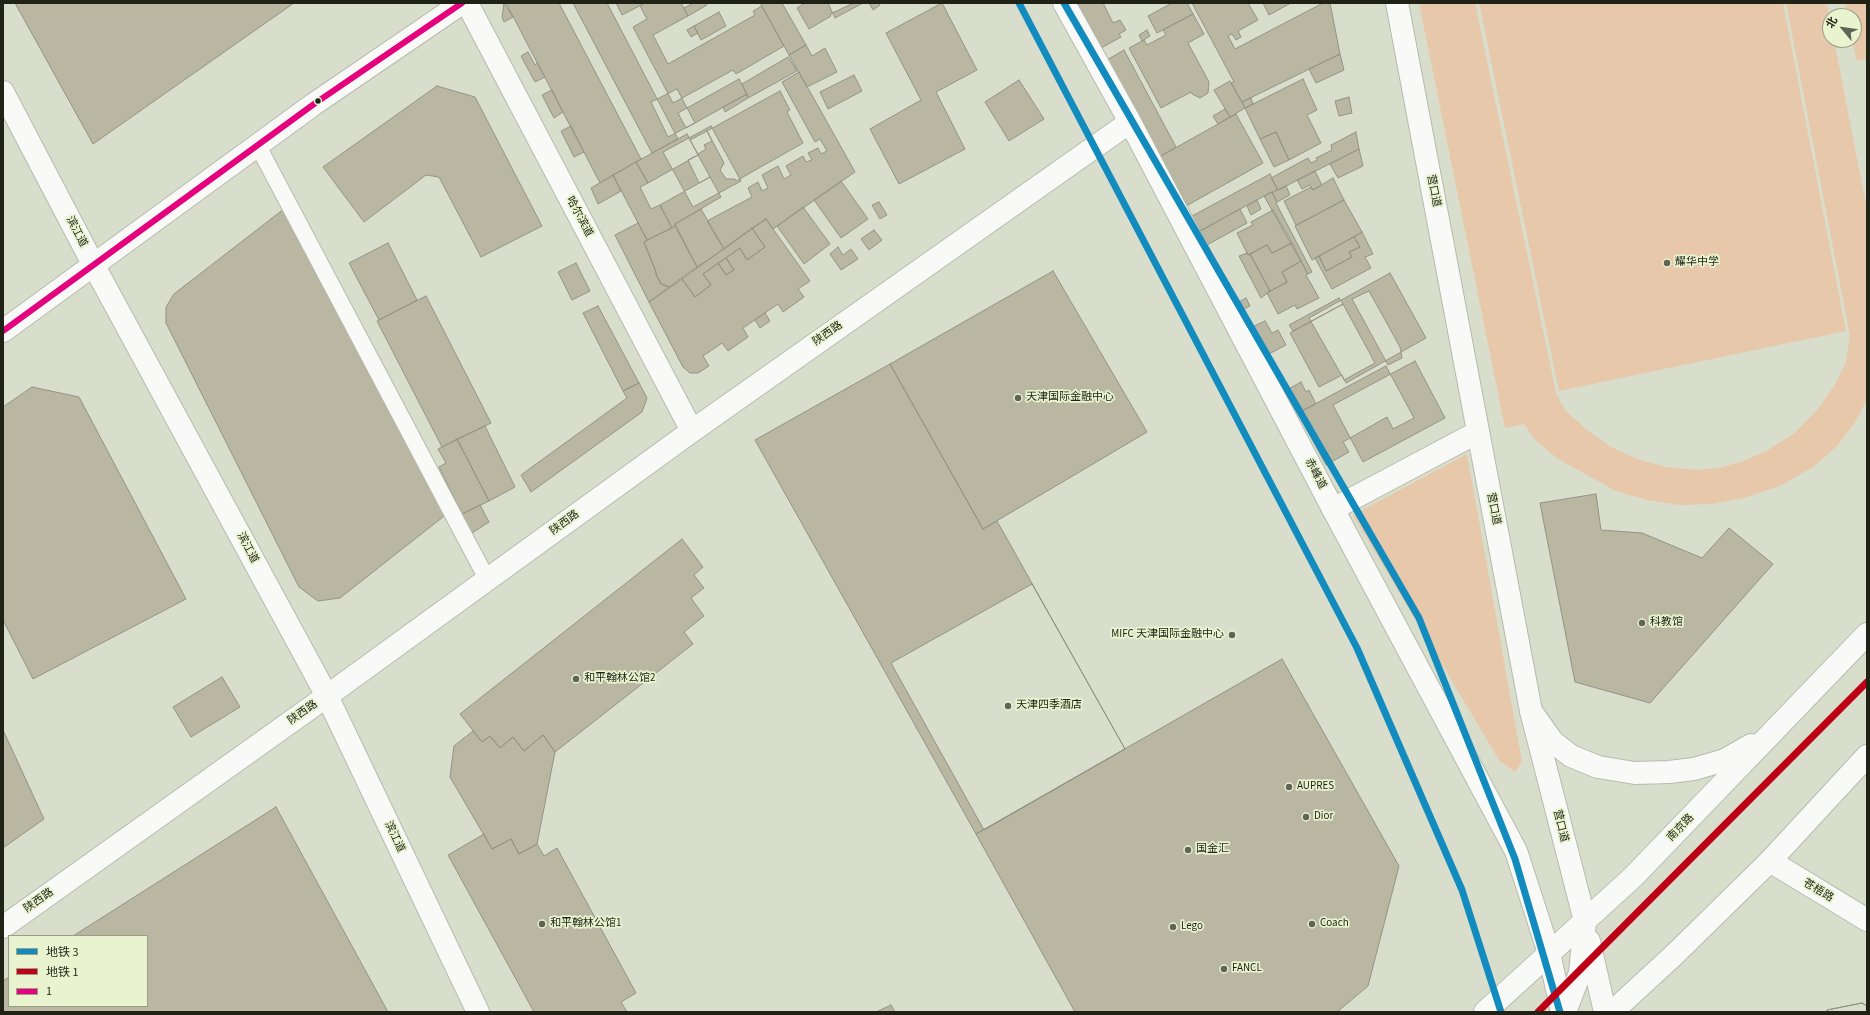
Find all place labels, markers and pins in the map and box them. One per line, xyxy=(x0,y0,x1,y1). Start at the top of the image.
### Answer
unlabelled marker xyxy=(313,96,323,106)
place label: 耀华中学 xyxy=(1675,256,1719,270)
marker: 耀华中学 xyxy=(1662,258,1672,268)
place label: 天津国际金融中心 xyxy=(1026,391,1114,405)
marker: 天津国际金融中心 xyxy=(1013,393,1023,403)
place label: 科教馆 xyxy=(1650,616,1683,630)
marker: 科教馆 xyxy=(1637,618,1647,628)
place label: MIFC 天津国际金融中心 xyxy=(1111,628,1224,642)
marker: MIFC 天津国际金融中心 xyxy=(1227,630,1237,640)
place label: 和平翰林公馆2 xyxy=(584,672,655,686)
marker: 和平翰林公馆2 xyxy=(571,674,581,684)
place label: 天津四季酒店 xyxy=(1016,699,1082,713)
marker: 天津四季酒店 xyxy=(1003,701,1013,711)
place label: AUPRES xyxy=(1297,780,1334,794)
marker: AUPRES xyxy=(1284,782,1294,792)
place label: Dior xyxy=(1314,810,1333,824)
marker: Dior xyxy=(1301,812,1311,822)
place label: 国金汇 xyxy=(1196,843,1229,857)
marker: 国金汇 xyxy=(1183,845,1193,855)
place label: 和平翰林公馆1 xyxy=(550,917,621,931)
place label: Coach xyxy=(1320,917,1349,931)
marker: 和平翰林公馆1 xyxy=(537,919,547,929)
marker: Coach xyxy=(1307,919,1317,929)
place label: Lego xyxy=(1181,920,1203,934)
marker: Lego xyxy=(1168,922,1178,932)
place label: FANCL xyxy=(1232,962,1262,976)
marker: FANCL xyxy=(1219,964,1229,974)

